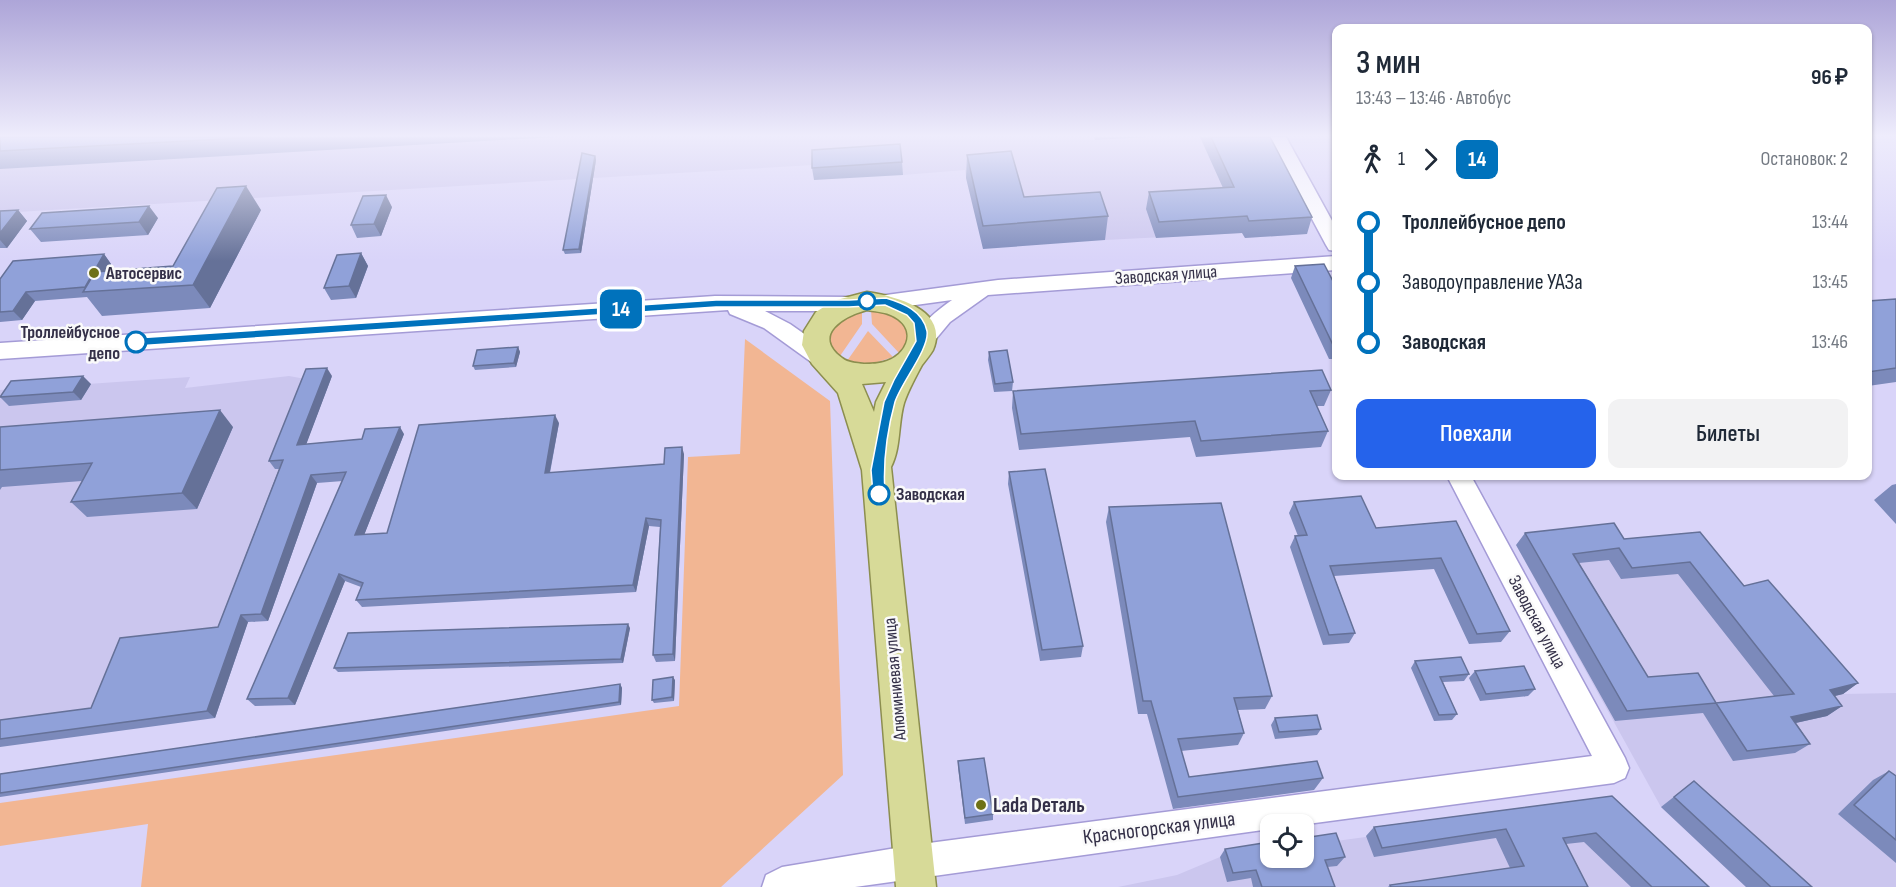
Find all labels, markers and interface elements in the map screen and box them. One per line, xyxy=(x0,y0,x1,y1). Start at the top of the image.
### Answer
text: 3 мин xyxy=(1356,43,1421,83)
text: 96 ₽ xyxy=(1811,64,1848,91)
text: 13:43 – 13:46 · Автобус xyxy=(1356,86,1511,110)
icon: walk xyxy=(1356,143,1389,176)
icon: forward xyxy=(1414,143,1447,176)
text: 1 xyxy=(1398,147,1405,171)
text: 14 xyxy=(1468,147,1486,172)
text: Остановок: 2 xyxy=(1760,147,1848,171)
text: Троллейбусное депо xyxy=(1402,209,1566,236)
text: 13:44 xyxy=(1812,210,1848,234)
street label: Заводская улица xyxy=(1114,261,1218,289)
place label: Автосервис xyxy=(105,263,182,284)
marker: Автосервис xyxy=(87,266,101,280)
text: Заводоуправление УАЗа xyxy=(1402,269,1583,296)
text: 13:45 xyxy=(1812,270,1848,294)
line badge: 14 xyxy=(594,290,648,328)
unlabelled marker xyxy=(858,292,876,310)
text: 14 xyxy=(612,297,630,322)
place label: Троллейбусное депо xyxy=(21,322,120,364)
text: Заводская xyxy=(1402,329,1486,356)
text: 13:46 xyxy=(1812,330,1848,354)
marker: Троллейбусное депо xyxy=(125,331,147,353)
button: Поехали xyxy=(1356,399,1596,468)
button: Билеты xyxy=(1608,399,1848,468)
marker: Заводская xyxy=(868,483,890,505)
place label: Заводская xyxy=(896,484,965,505)
street label: Заводская улица xyxy=(1504,572,1570,672)
street label: Алюминиевая улица xyxy=(879,617,911,742)
place label: Lada Dеталь xyxy=(993,793,1085,818)
marker: Lada Dеталь xyxy=(974,798,988,812)
street label: Красногорская улица xyxy=(1082,806,1236,850)
map controls xyxy=(1260,814,1314,868)
button: locate xyxy=(1260,814,1314,868)

